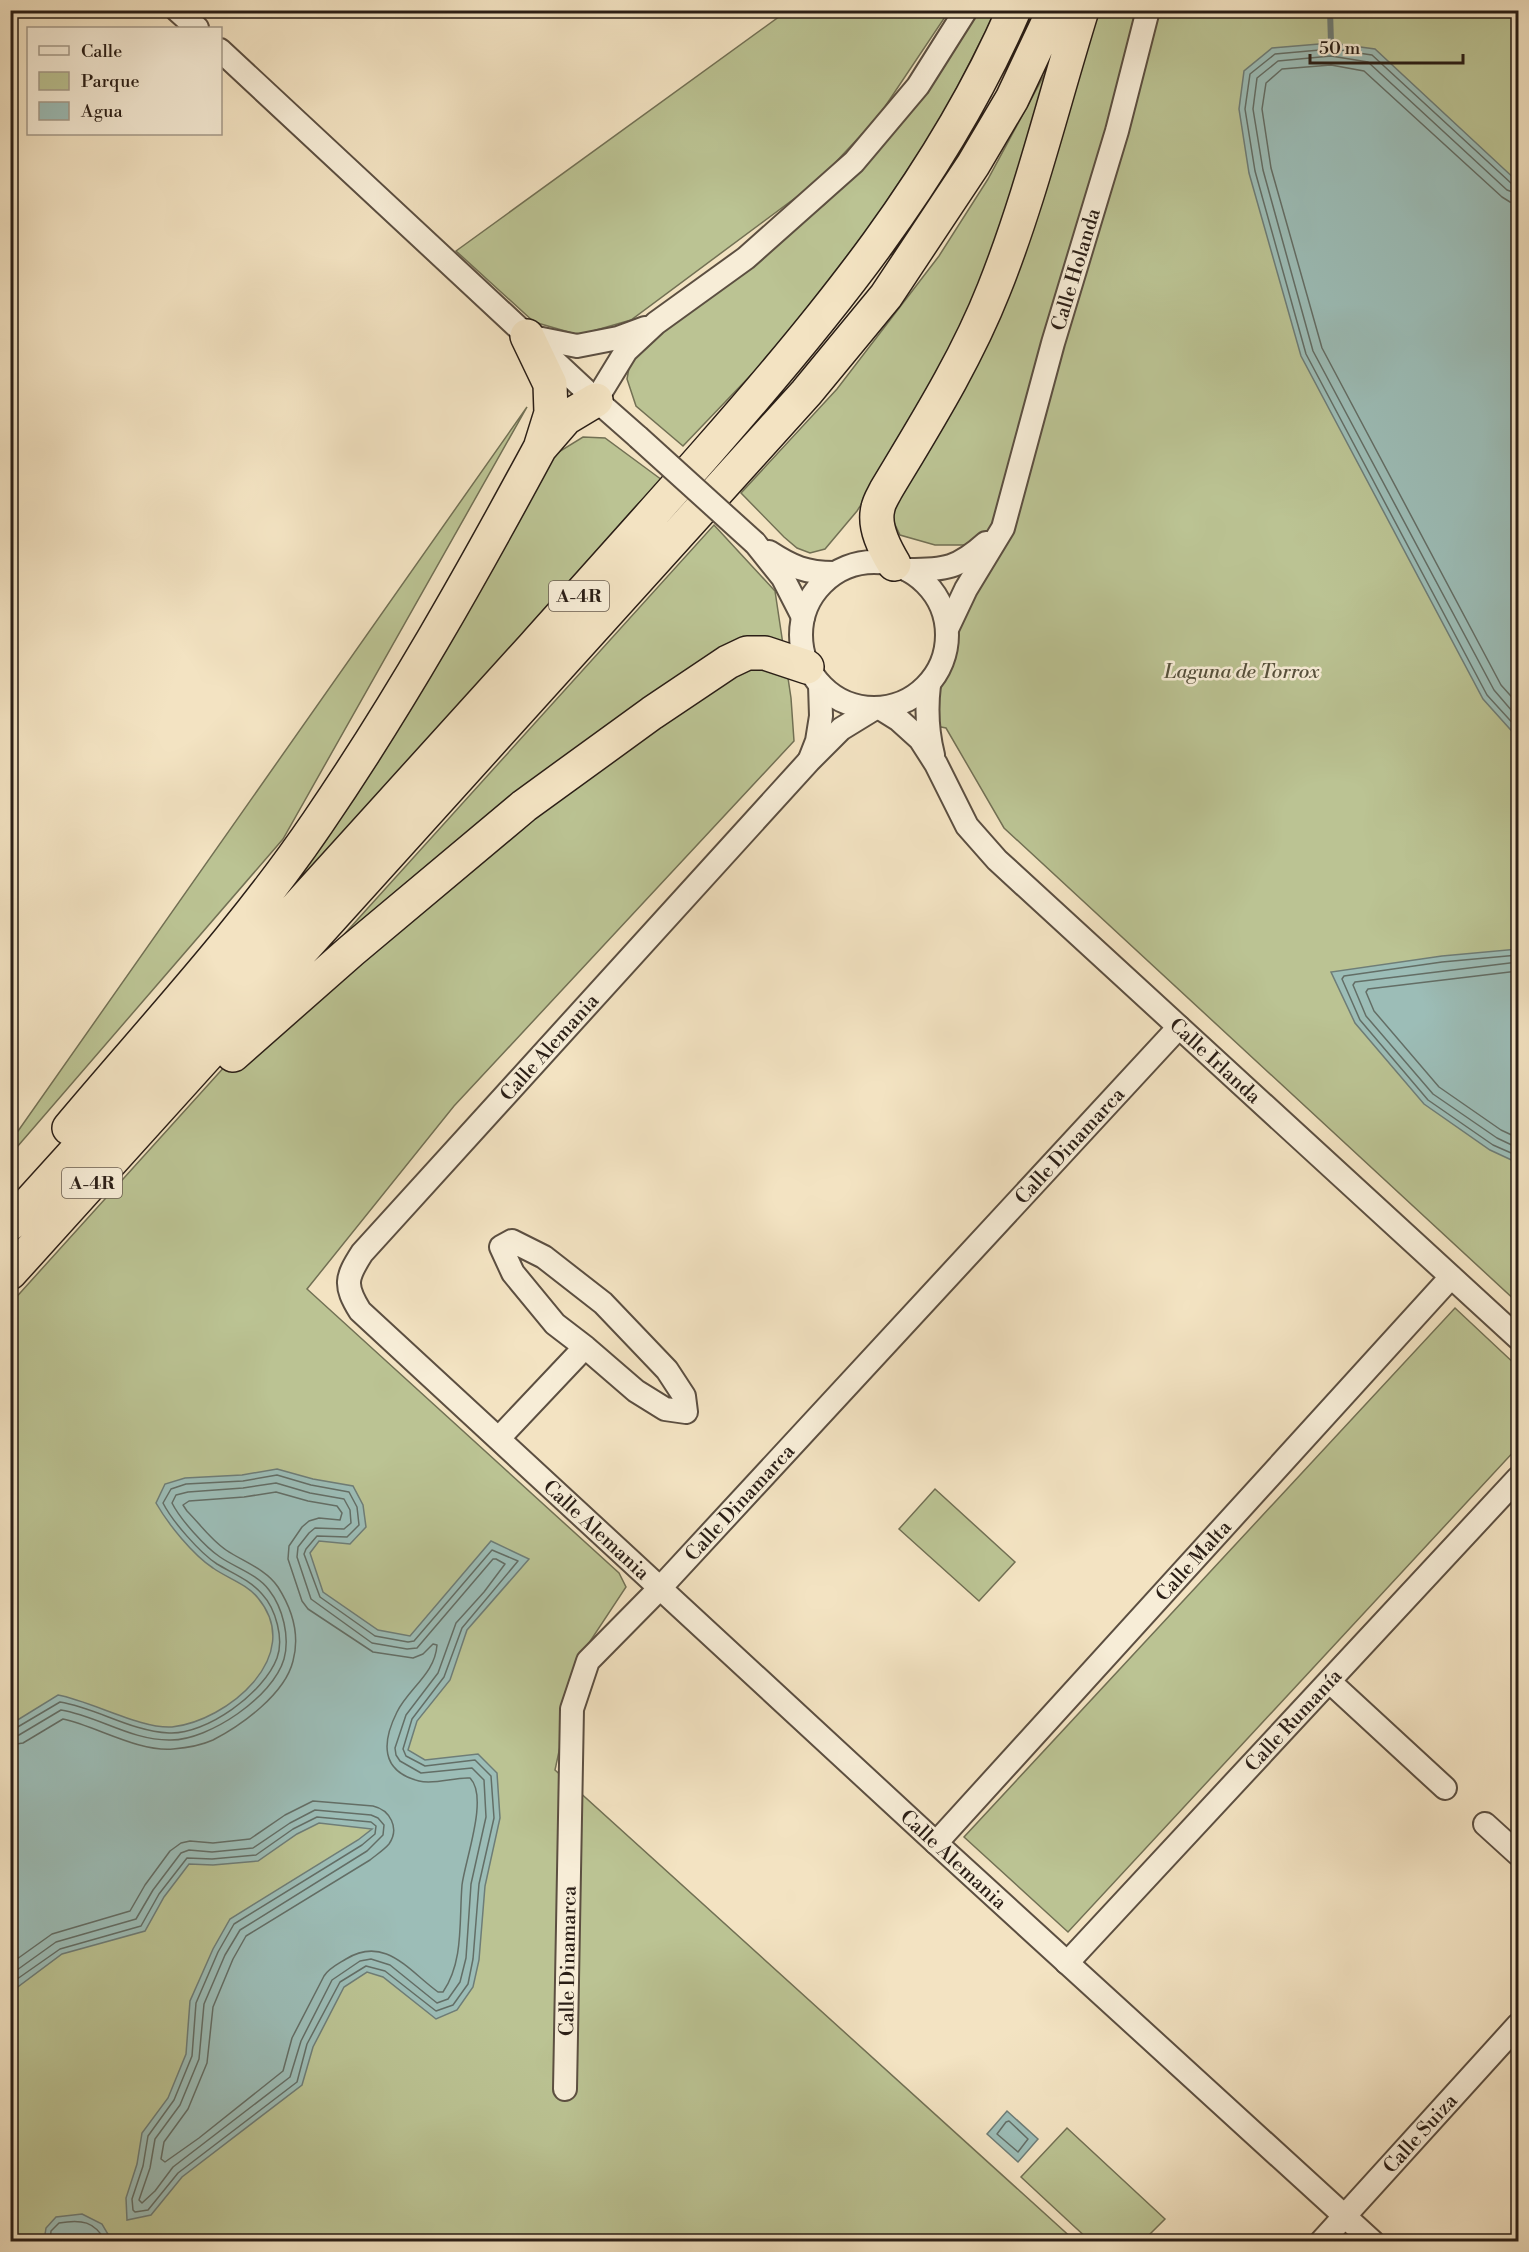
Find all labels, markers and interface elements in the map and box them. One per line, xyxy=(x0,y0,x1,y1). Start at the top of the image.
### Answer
legend xyxy=(27,27,222,135)
scale bar xyxy=(1310,27,1463,65)
text: 50 m xyxy=(1319,37,1361,60)
text: Calle xyxy=(81,40,122,63)
text: Parque xyxy=(81,70,140,93)
text: Agua xyxy=(80,100,123,123)
street label: Calle Holanda xyxy=(1046,205,1107,334)
road number: A-4R xyxy=(549,581,609,611)
park label: Laguna de Torrox xyxy=(1163,660,1320,685)
street label: Calle Alemania xyxy=(495,988,605,1107)
street label: Calle Irlanda xyxy=(1163,1013,1266,1110)
street label: Calle Dinamarca xyxy=(1010,1082,1131,1210)
road number: A-4R xyxy=(62,1168,122,1198)
street label: Calle Dinamarca xyxy=(680,1439,801,1567)
street label: Calle Alemania xyxy=(537,1475,655,1587)
street label: Calle Malta xyxy=(1151,1515,1238,1607)
street label: Calle Rumanía xyxy=(1240,1664,1349,1778)
street label: Calle Alemania xyxy=(894,1805,1012,1916)
street label: Calle Dinamarca xyxy=(555,1885,583,2036)
street label: Calle Suiza xyxy=(1378,2088,1464,2179)

